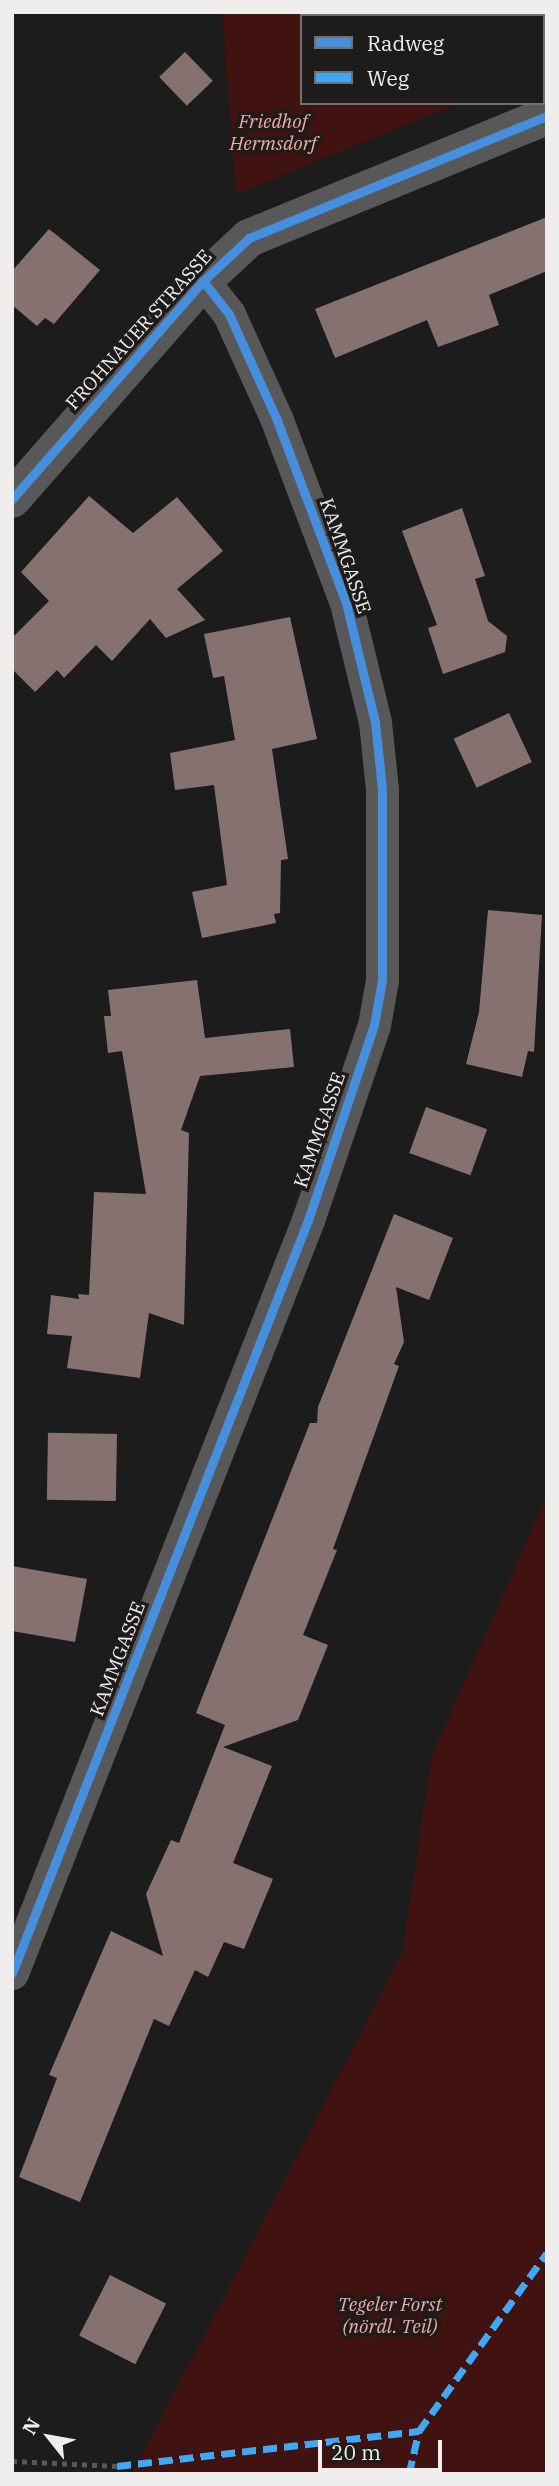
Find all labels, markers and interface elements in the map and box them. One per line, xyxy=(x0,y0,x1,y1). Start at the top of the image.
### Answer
legend xyxy=(300,14,545,105)
text: Radweg xyxy=(367,29,444,57)
text: Weg xyxy=(367,64,409,92)
park label: Friedhof Hermsdorf xyxy=(229,111,317,155)
street label: FROHNAUER STRASSE xyxy=(61,245,217,415)
street label: KAMMGASSE xyxy=(315,495,375,617)
street label: KAMMGASSE xyxy=(290,1069,350,1191)
street label: KAMMGASSE xyxy=(86,1599,150,1719)
park label: Tegeler Forst (nördl. Teil) xyxy=(338,2294,442,2338)
north arrow xyxy=(14,2402,84,2472)
text: N xyxy=(17,2414,45,2439)
scale bar xyxy=(321,2426,445,2470)
text: 20 m xyxy=(331,2438,381,2466)

